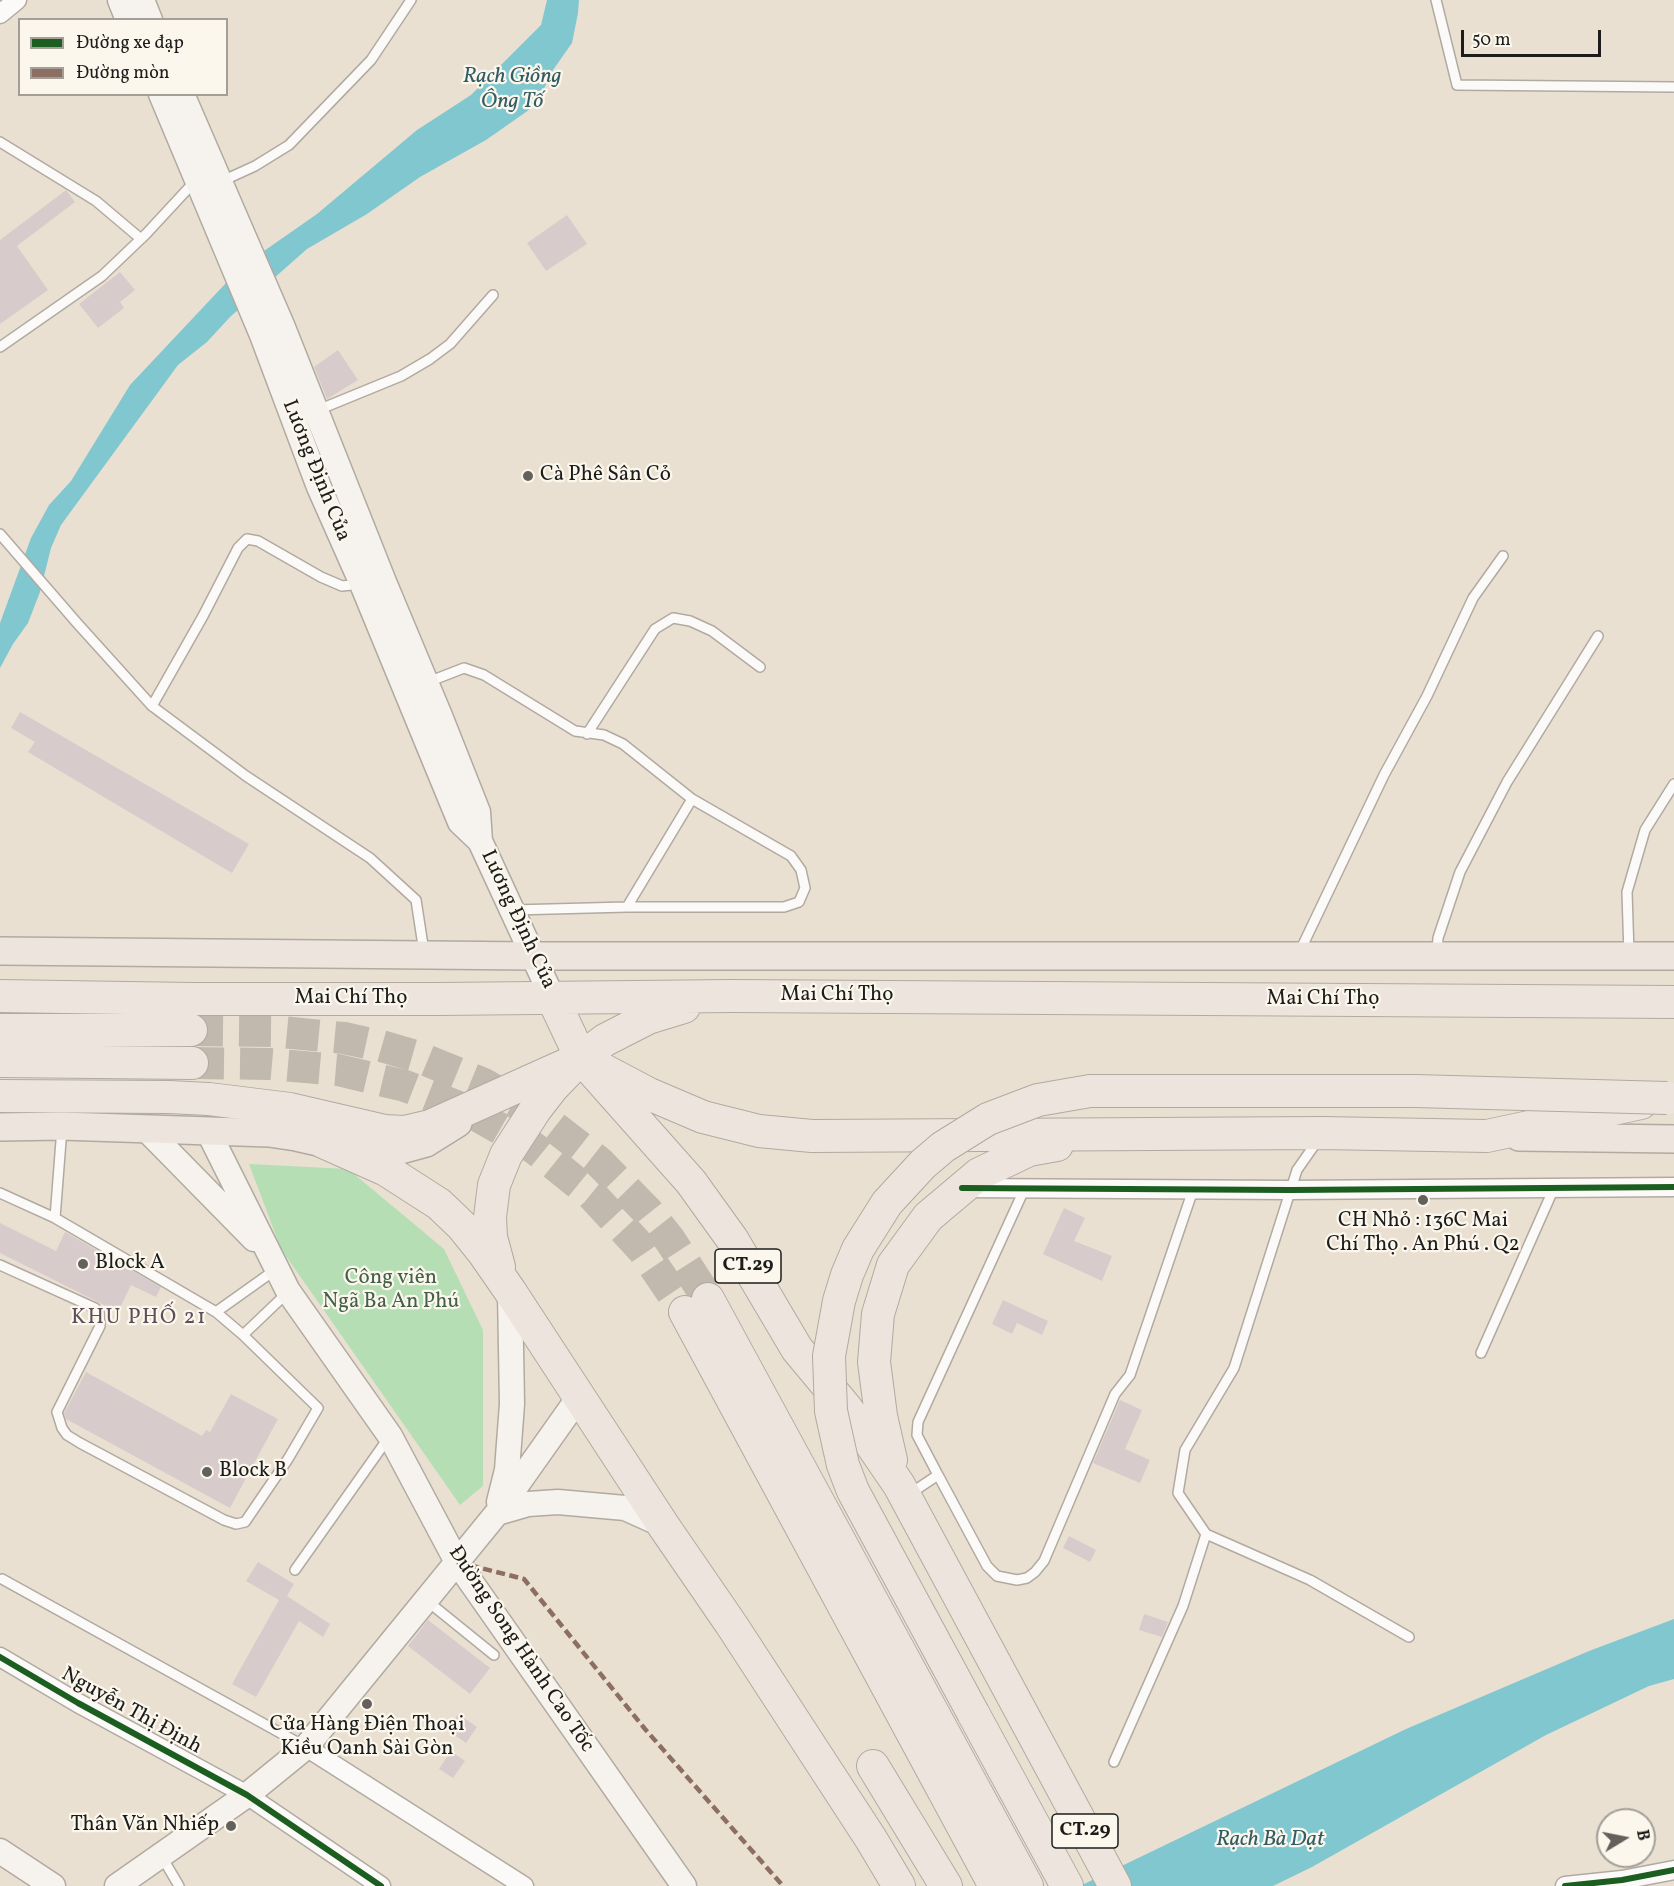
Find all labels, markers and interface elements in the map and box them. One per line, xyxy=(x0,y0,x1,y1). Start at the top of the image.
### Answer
legend xyxy=(18,18,228,96)
scale bar xyxy=(1464,18,1604,56)
text: 50 m xyxy=(1472,28,1511,53)
text: Đường xe đạp xyxy=(76,31,184,56)
text: Đường mòn xyxy=(76,61,170,86)
water label: Rạch Giồng Ông Tố xyxy=(463,65,561,116)
street label: Lương Định Của xyxy=(275,397,355,545)
place label: Cà Phê Sân Cỏ xyxy=(540,463,671,489)
marker: Cà Phê Sân Cỏ xyxy=(521,469,535,483)
street label: Lương Định Của xyxy=(474,847,560,993)
street label: Mai Chí Thọ xyxy=(781,983,893,1009)
street label: Mai Chí Thọ xyxy=(295,986,407,1012)
street label: Mai Chí Thọ xyxy=(1267,987,1379,1013)
marker: CH Nhỏ : 136C Mai Chí Thọ . An Phú . Q2 xyxy=(1416,1193,1430,1207)
place label: CH Nhỏ : 136C Mai Chí Thọ . An Phú . Q2 xyxy=(1326,1209,1520,1259)
road number: CT.29 xyxy=(715,1249,781,1283)
place label: Block A xyxy=(95,1251,165,1277)
marker: Block A xyxy=(76,1257,90,1271)
park label: Công viên Ngã Ba An Phú xyxy=(323,1266,459,1316)
district label: KHU PHỐ 21 xyxy=(71,1306,207,1332)
place label: Block B xyxy=(219,1459,287,1485)
marker: Block B xyxy=(200,1465,214,1479)
street label: Đường Song Hành Cao Tốc xyxy=(441,1542,599,1758)
street label: Nguyễn Thị Định xyxy=(56,1663,206,1761)
marker: Cửa Hàng Điện Thoại Kiều Oanh Sài Gòn xyxy=(360,1697,374,1711)
place label: Cửa Hàng Điện Thoại Kiều Oanh Sài Gòn xyxy=(269,1713,465,1763)
north arrow xyxy=(1596,1808,1656,1868)
place label: Thân Văn Nhiếp xyxy=(70,1813,219,1839)
road number: CT.29 xyxy=(1052,1814,1118,1848)
marker: Thân Văn Nhiếp xyxy=(224,1819,238,1833)
water label: Rạch Bà Dạt xyxy=(1216,1828,1324,1854)
text: B xyxy=(1630,1828,1654,1842)

